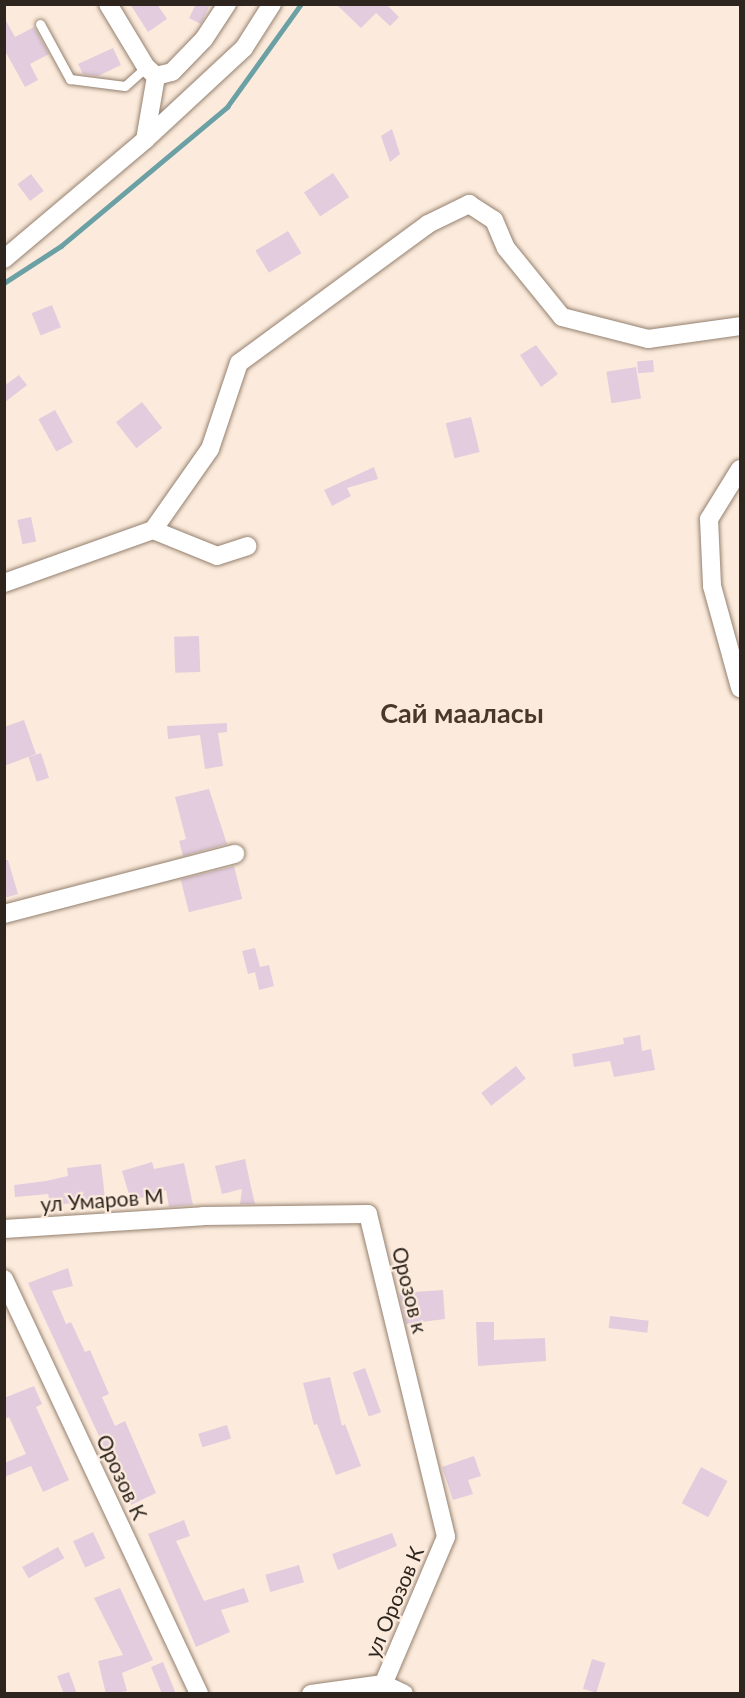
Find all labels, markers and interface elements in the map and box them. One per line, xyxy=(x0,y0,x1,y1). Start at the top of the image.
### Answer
district label: Сай мааласы xyxy=(380,697,544,729)
street label: ул Умаров М xyxy=(40,1183,164,1217)
street label: Орозов к xyxy=(387,1244,433,1336)
street label: Орозов К xyxy=(91,1430,153,1524)
street label: ул Орозов К xyxy=(359,1542,429,1662)

